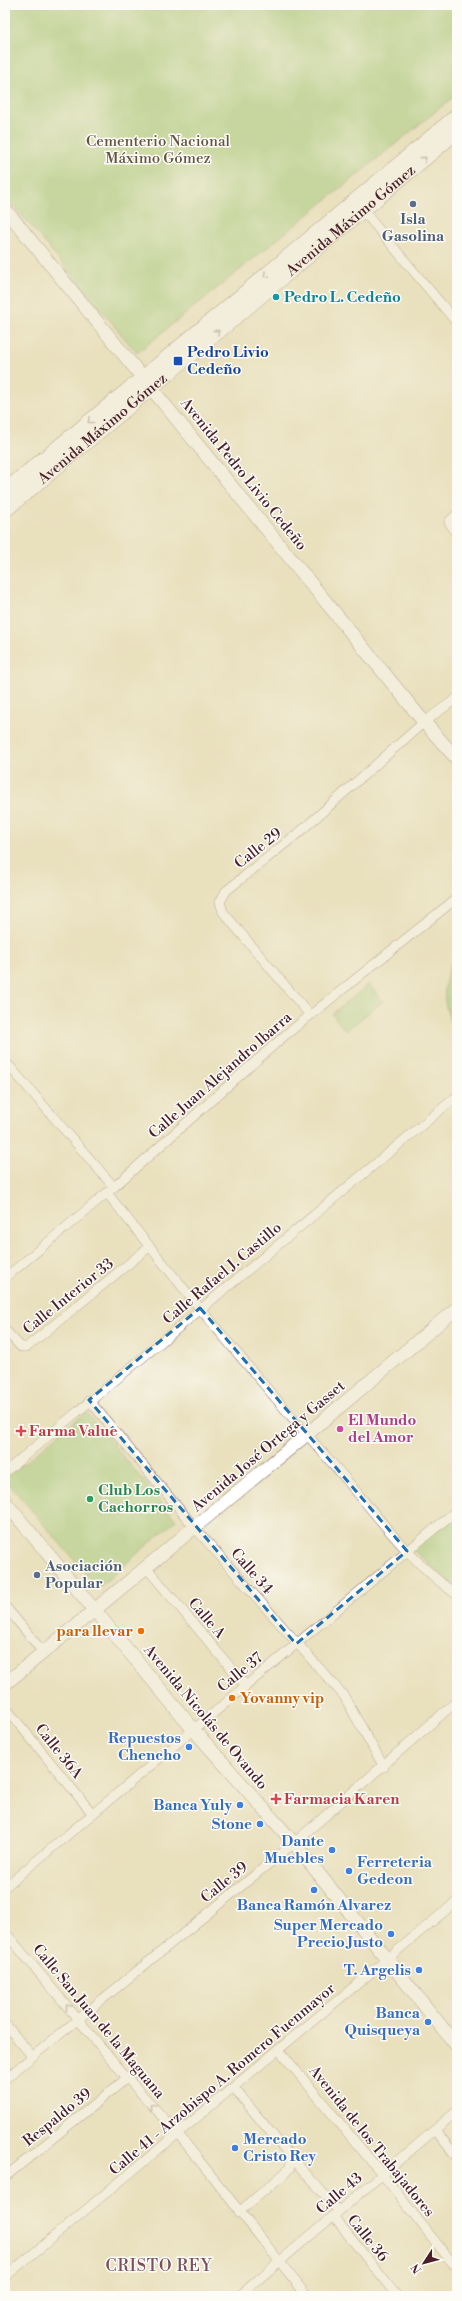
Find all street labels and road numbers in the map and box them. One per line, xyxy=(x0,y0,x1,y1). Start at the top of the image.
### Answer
street label: Avenida Máximo Gómez xyxy=(282,161,419,281)
street label: Avenida Máximo Gómez xyxy=(33,369,171,489)
street label: Avenida Pedro Livio Cedeño xyxy=(176,393,311,554)
street label: Calle 29 xyxy=(231,824,286,873)
street label: Calle Juan Alejandro lbarra xyxy=(145,1008,296,1143)
street label: Calle Rafael J. Castillo xyxy=(159,1218,286,1329)
street label: Calle Interior 33 xyxy=(19,1254,117,1339)
street label: Avenida José Ortega y Gasset xyxy=(187,1376,349,1517)
street label: Calle 34 xyxy=(226,1544,277,1598)
street label: Calle A xyxy=(184,1594,230,1643)
street label: Avenida Nicolás de Ovando xyxy=(139,1640,272,1794)
street label: Calle 37 xyxy=(214,1648,267,1696)
street label: Calle 36A xyxy=(31,1720,87,1783)
street label: Calle 39 xyxy=(197,1858,252,1907)
street label: Calle San Juan de la Maguana xyxy=(28,1940,169,2103)
street label: Calle 41 - Arzobispo A. Romero Fuenmayor xyxy=(105,1979,340,2180)
street label: Avenida de los Trabajadores xyxy=(304,2061,439,2221)
street label: Respaldo 39 xyxy=(19,2084,95,2151)
street label: Calle 43 xyxy=(312,2169,366,2218)
street label: Calle 36 xyxy=(343,2211,392,2266)

